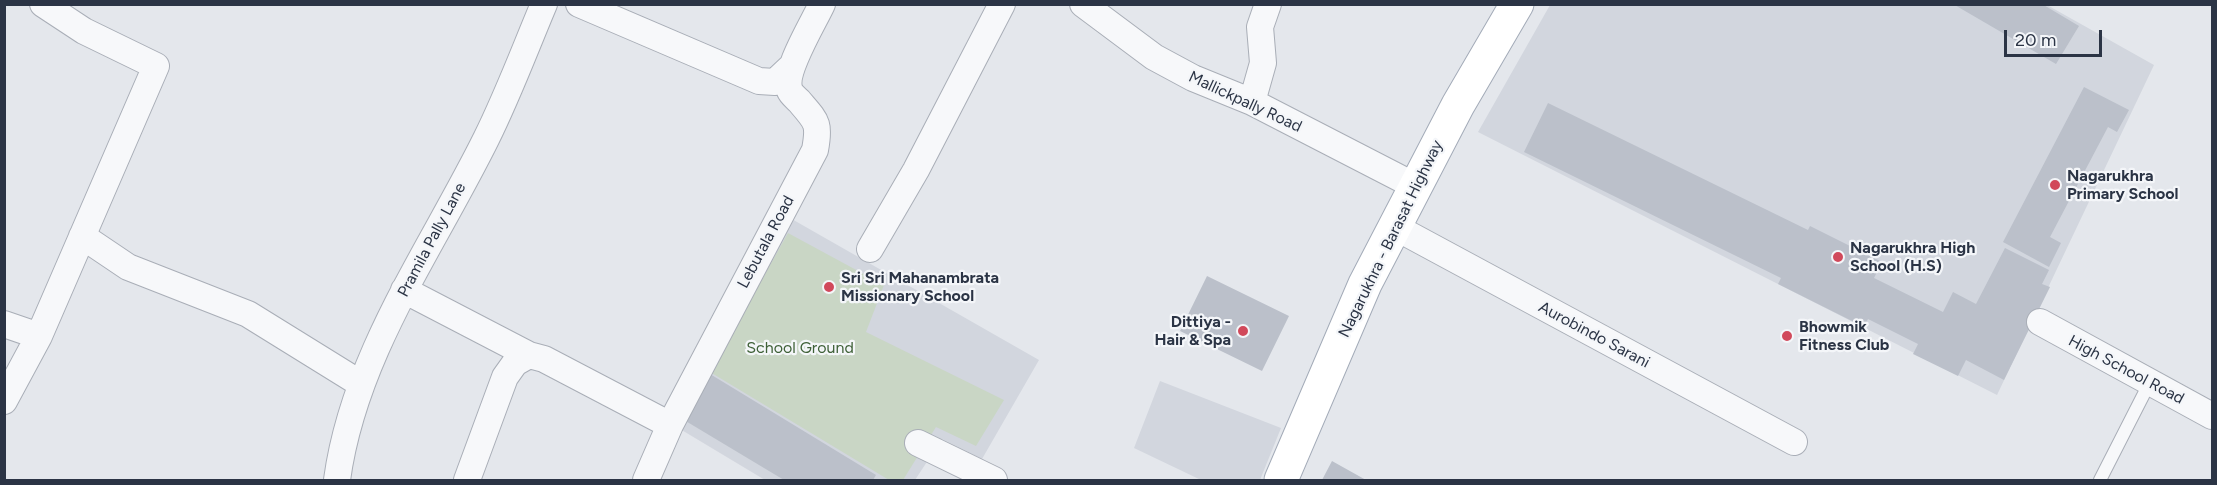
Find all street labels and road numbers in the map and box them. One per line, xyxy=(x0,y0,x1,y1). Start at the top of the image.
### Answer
street label: Mallickpally Road xyxy=(1185,67,1305,137)
street label: Nagarukhra - Barasat Highway xyxy=(1335,137,1447,341)
street label: Pramila Pally Lane xyxy=(394,180,470,300)
street label: Lebutala Road xyxy=(734,192,798,292)
street label: Aurobindo Sarani xyxy=(1535,298,1653,372)
street label: High School Road xyxy=(2065,331,2187,409)

